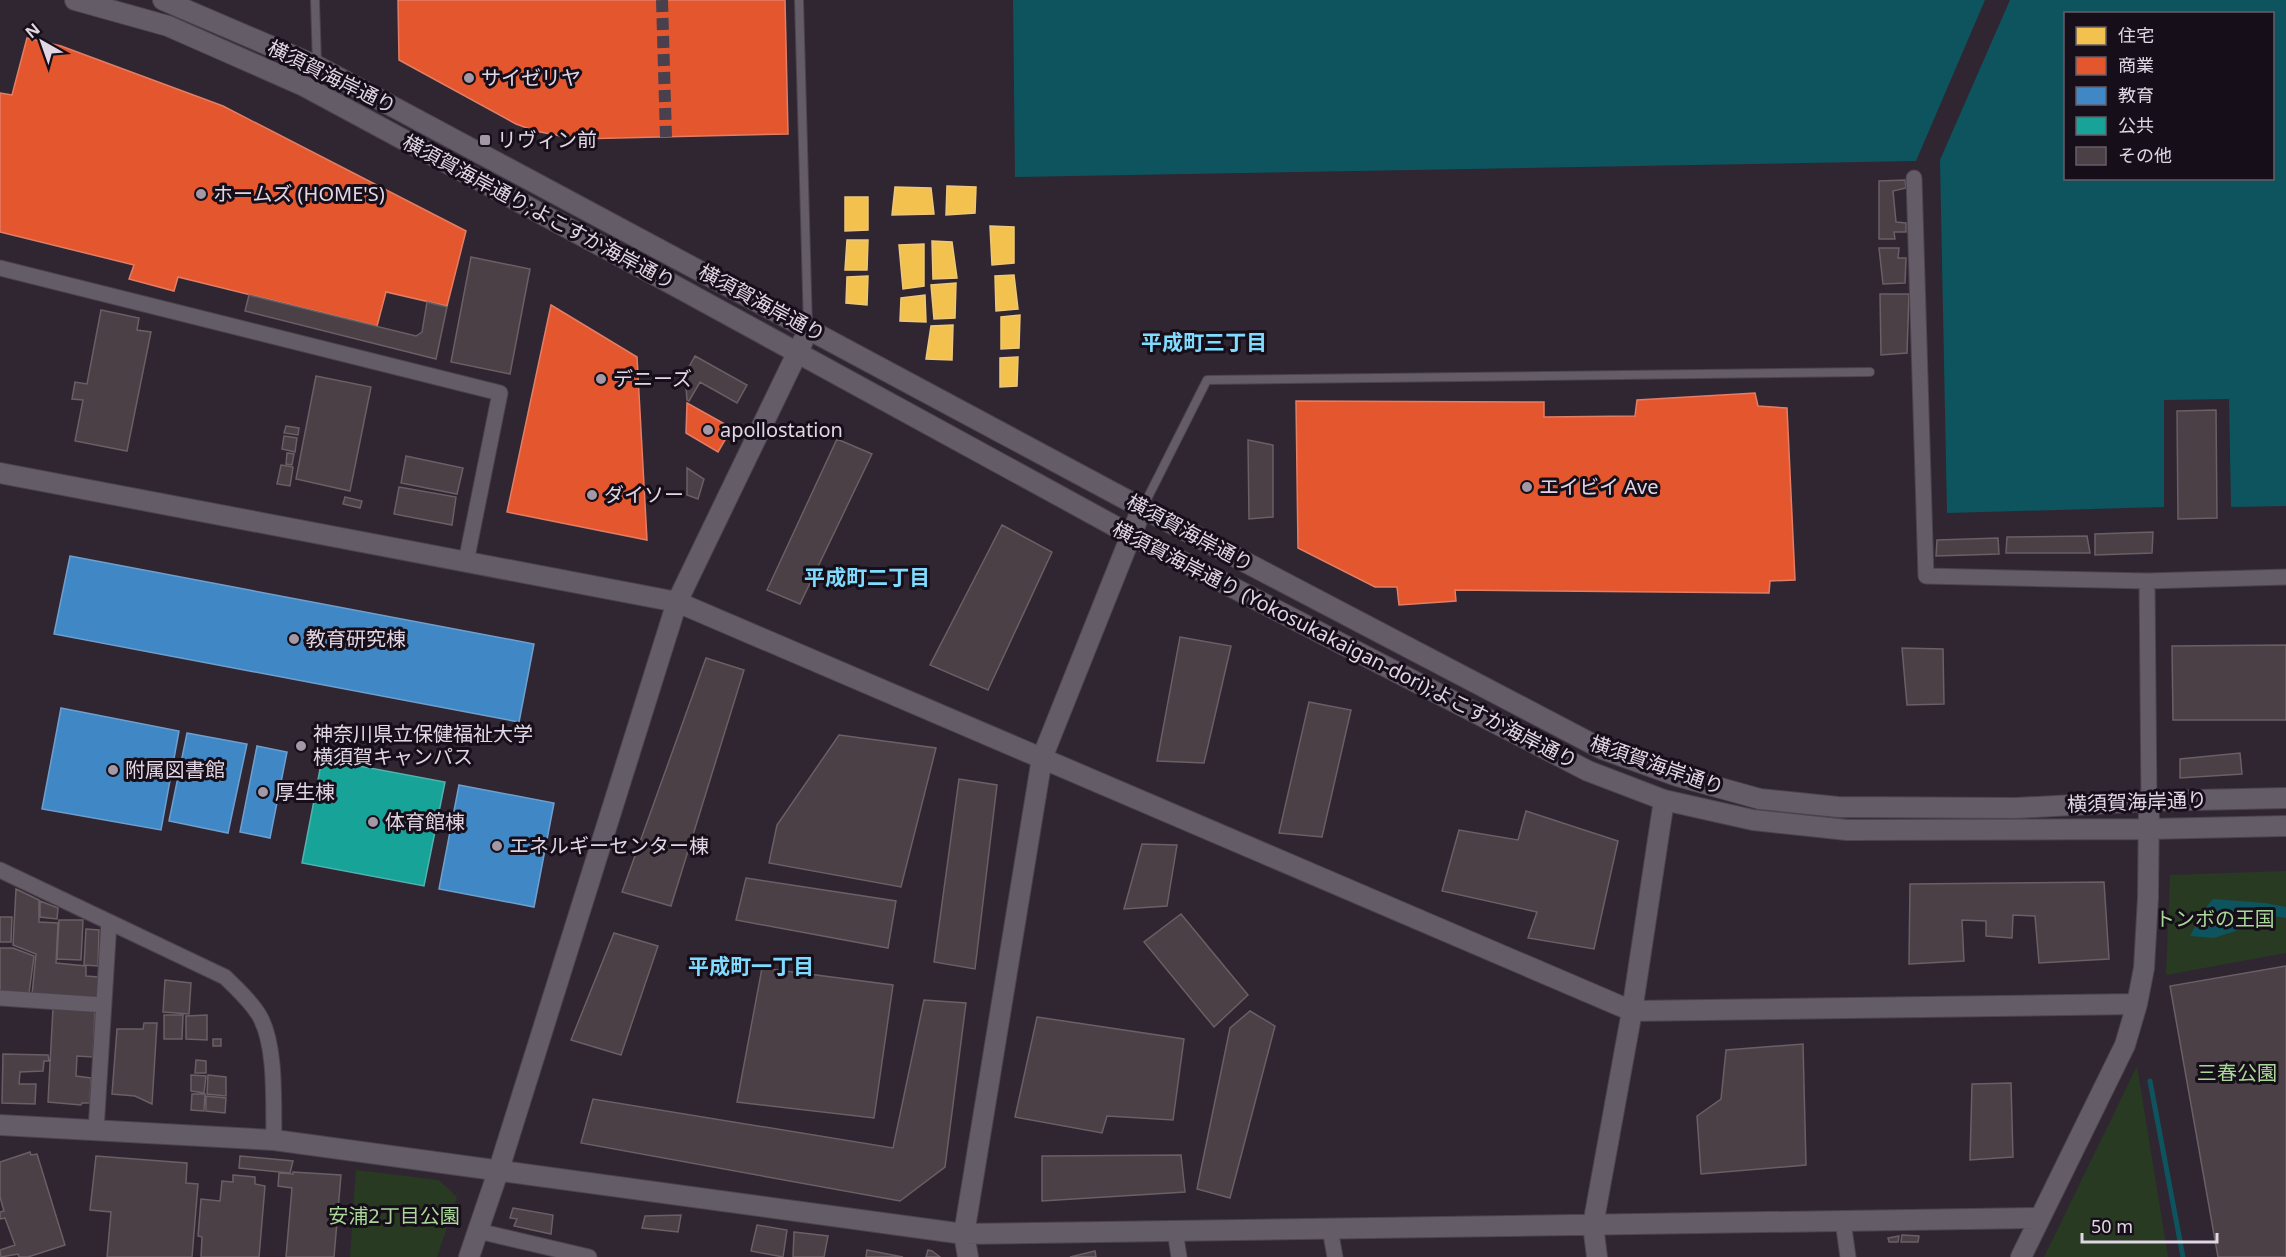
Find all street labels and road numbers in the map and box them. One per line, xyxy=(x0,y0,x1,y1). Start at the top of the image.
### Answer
street label: 横須賀海岸通り xyxy=(263,34,401,119)
street label: 横須賀海岸通り;よこすか海岸通り xyxy=(398,128,680,295)
street label: 横須賀海岸通り xyxy=(694,258,830,347)
street label: 横須賀海岸通り xyxy=(1122,488,1258,577)
street label: 横須賀海岸通り (Yokosukakaigan-dori);よこすか海岸通り xyxy=(1108,515,1582,774)
street label: 横須賀海岸通り xyxy=(1587,729,1728,800)
street label: 横須賀海岸通り xyxy=(2067,786,2207,817)

